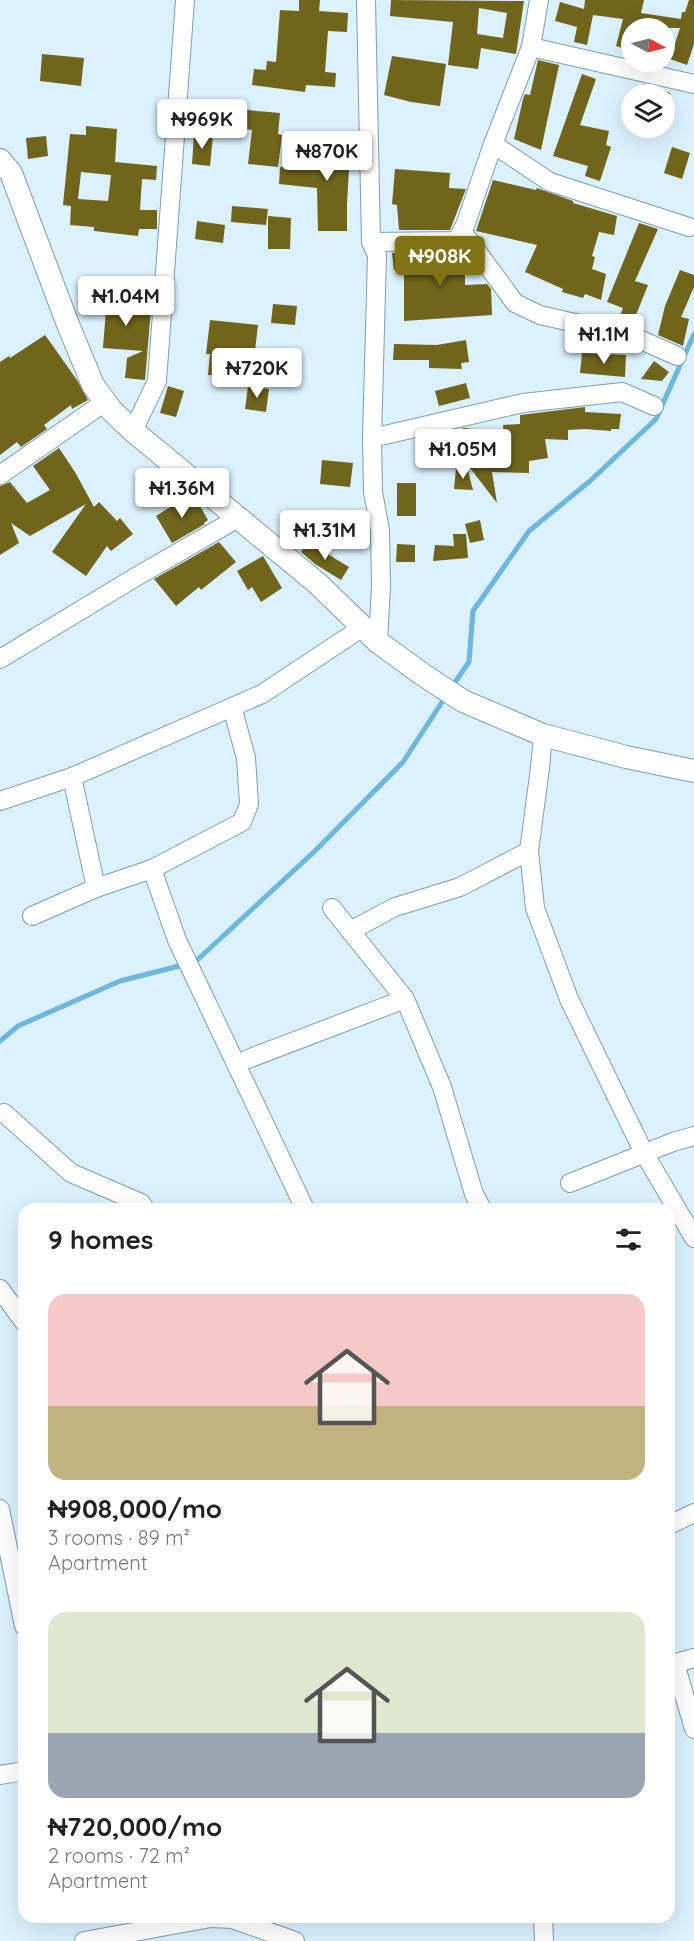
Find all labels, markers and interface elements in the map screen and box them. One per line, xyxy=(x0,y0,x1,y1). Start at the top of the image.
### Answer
north arrow xyxy=(621,18,675,72)
map controls xyxy=(621,18,675,138)
button: layers xyxy=(621,84,675,138)
pin: ₦969K xyxy=(160,99,244,150)
text: ₦969K xyxy=(171,106,233,131)
pin: ₦870K xyxy=(285,131,369,182)
text: ₦870K xyxy=(296,138,358,163)
pin: ₦908K xyxy=(398,236,482,287)
text: ₦908K xyxy=(409,243,471,268)
pin: ₦1.04M xyxy=(77,276,175,327)
text: ₦1.04M xyxy=(92,283,160,308)
pin: ₦1.1M xyxy=(562,314,646,365)
text: ₦1.1M xyxy=(579,321,629,346)
pin: ₦720K xyxy=(215,348,299,399)
text: ₦720K xyxy=(226,355,288,380)
pin: ₦1.05M xyxy=(414,429,512,480)
text: ₦1.05M xyxy=(429,436,497,461)
pin: ₦1.36M xyxy=(133,468,231,519)
text: ₦1.36M xyxy=(149,475,215,500)
pin: ₦1.31M xyxy=(276,510,374,561)
text: ₦1.31M xyxy=(294,517,356,542)
text: 9 homes xyxy=(48,1223,153,1256)
icon: filters xyxy=(612,1223,645,1256)
icon: home xyxy=(293,1333,401,1441)
text: ₦908,000/mo xyxy=(48,1492,222,1525)
text: 3 rooms · 89 m² xyxy=(48,1525,190,1550)
text: Apartment xyxy=(48,1550,148,1575)
icon: home xyxy=(293,1651,401,1759)
text: ₦720,000/mo xyxy=(48,1810,222,1843)
text: 2 rooms · 72 m² xyxy=(48,1843,190,1868)
text: Apartment xyxy=(48,1868,148,1893)

